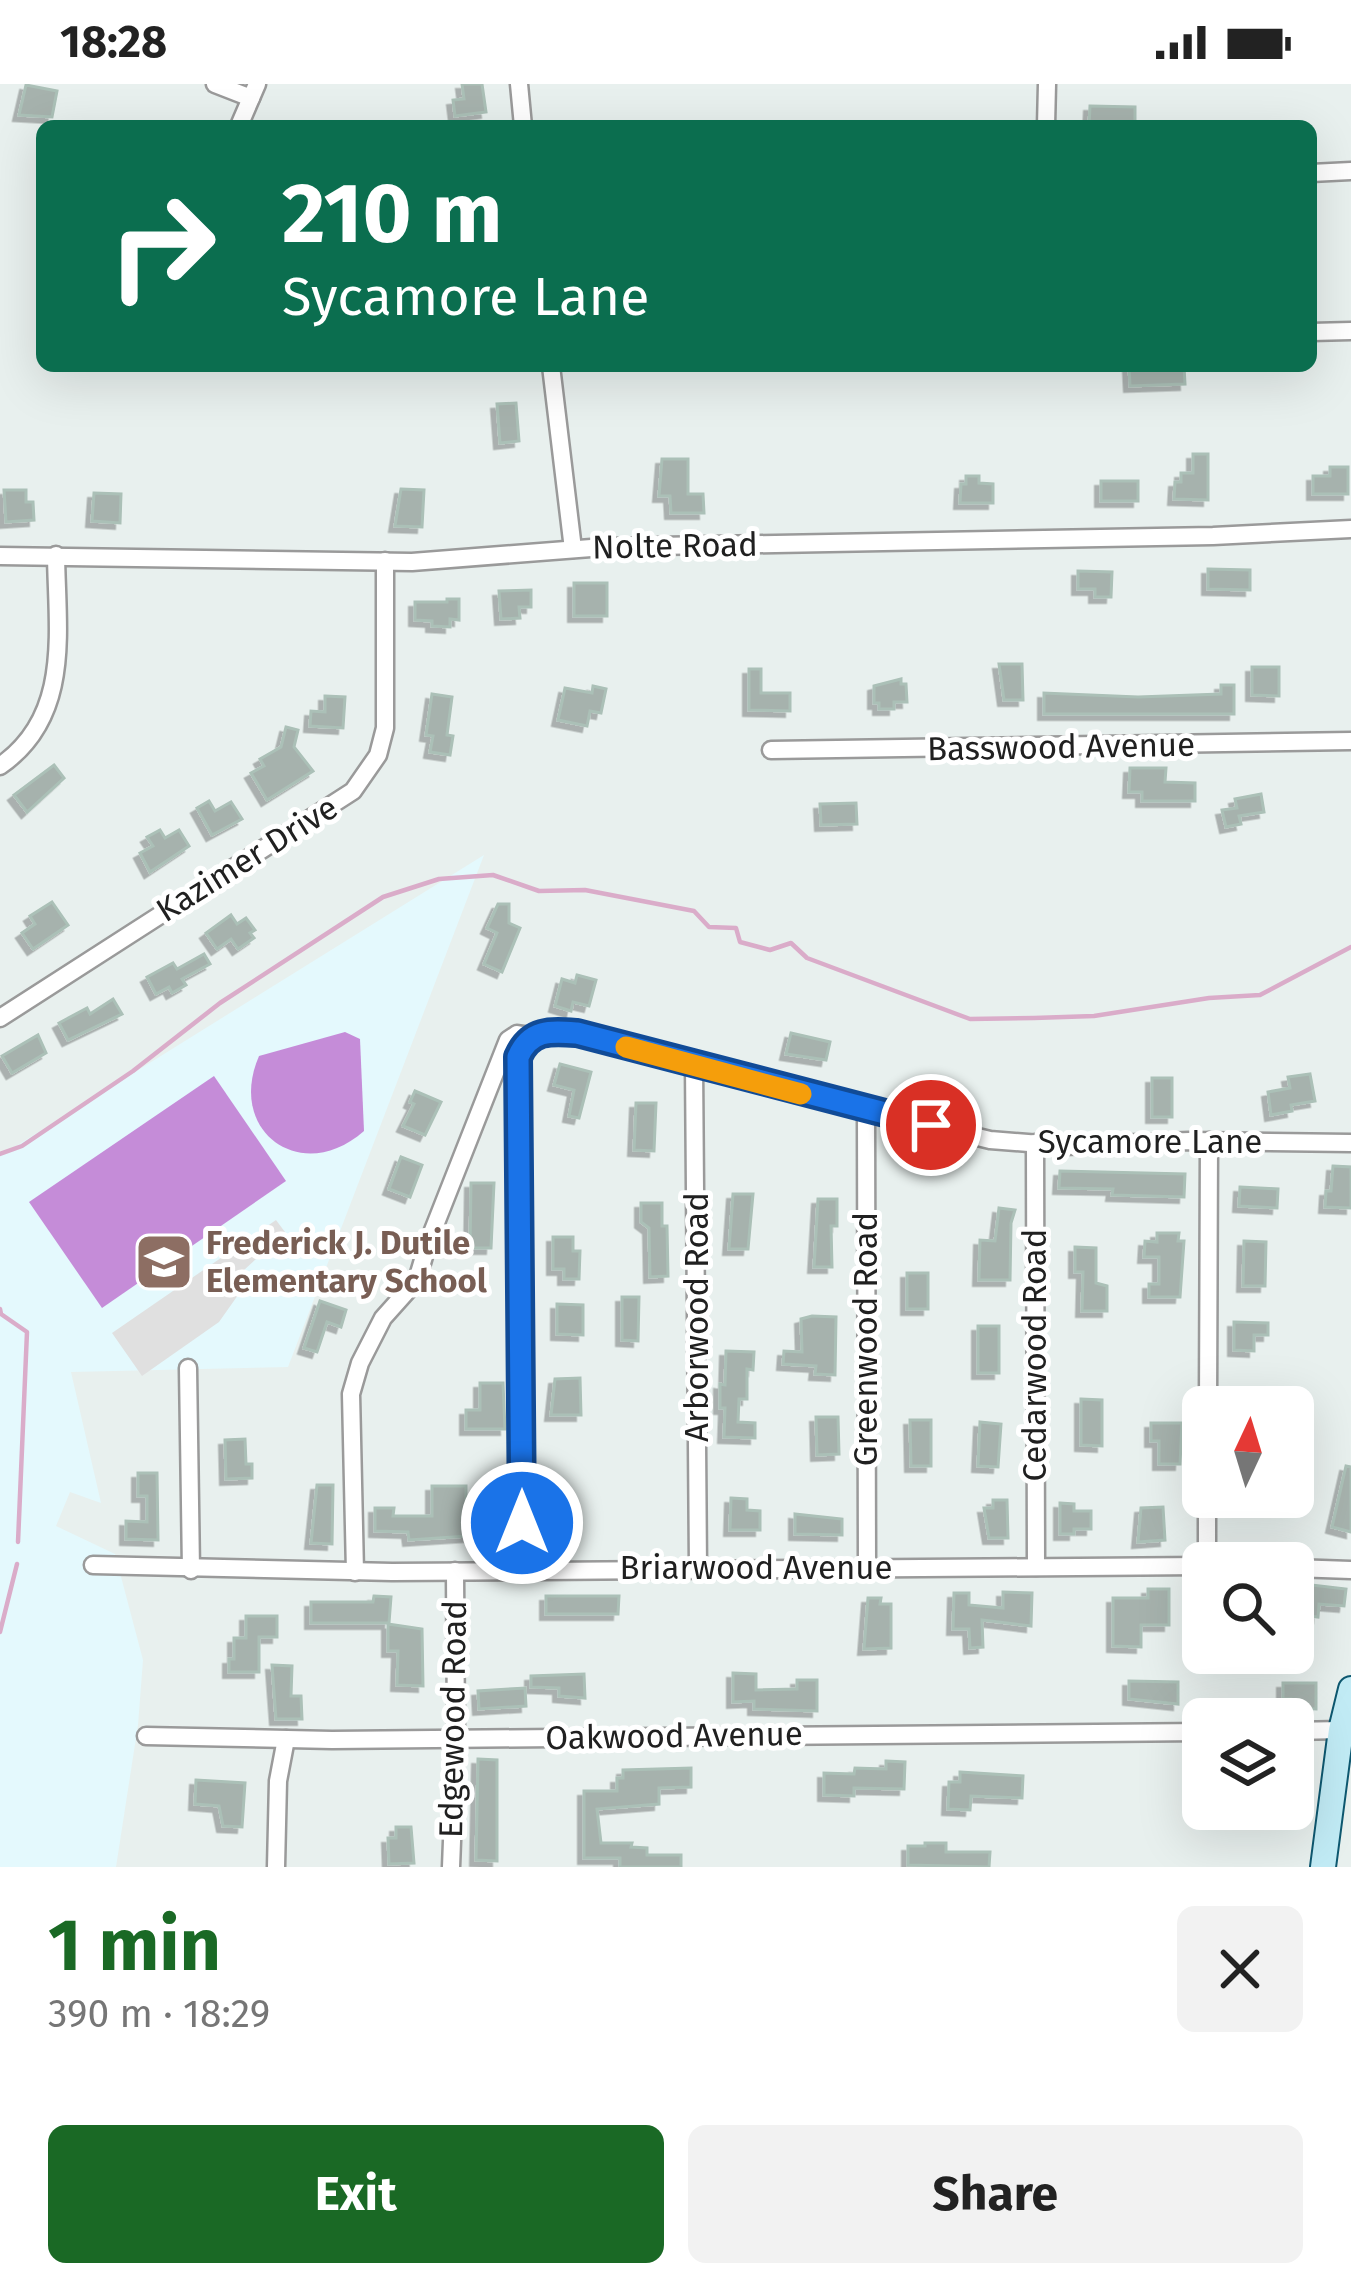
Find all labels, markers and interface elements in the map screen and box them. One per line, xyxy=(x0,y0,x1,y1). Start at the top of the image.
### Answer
text: 18:28 xyxy=(60,15,167,69)
text: 210 m xyxy=(282,163,503,264)
icon: right xyxy=(84,168,240,324)
text: Sycamore Lane xyxy=(282,265,649,329)
street label: Nolte Road xyxy=(592,525,758,567)
street label: Basswood Avenue xyxy=(927,725,1195,769)
street label: Kazimer Drive xyxy=(149,787,345,931)
pin xyxy=(880,1074,982,1176)
icon: arrive xyxy=(898,1092,964,1158)
street label: Sycamore Lane xyxy=(1038,1122,1262,1162)
street label: Arborwood Road xyxy=(677,1192,717,1442)
street label: Greenwood Road xyxy=(846,1212,886,1466)
place label: Frederick J. Dutile Elementary School xyxy=(206,1223,487,1301)
street label: Cedarwood Road xyxy=(1015,1228,1055,1482)
school or university icon: Frederick J. Dutile Elementary School xyxy=(133,1231,195,1293)
north arrow xyxy=(1182,1386,1314,1518)
map controls xyxy=(1182,1386,1314,1830)
position arrow xyxy=(459,1460,585,1586)
button: search xyxy=(1182,1542,1314,1674)
street label: Briarwood Avenue xyxy=(619,1548,893,1588)
street label: Edgewood Road xyxy=(431,1600,475,1838)
button: layers xyxy=(1182,1698,1314,1830)
street label: Oakwood Avenue xyxy=(545,1714,803,1758)
text: 1 min xyxy=(48,1903,221,1989)
button: close xyxy=(1177,1906,1303,2032)
text: 390 m · 18:29 xyxy=(48,1991,270,2037)
button: Exit xyxy=(48,2125,664,2263)
button: Share xyxy=(688,2125,1303,2263)

